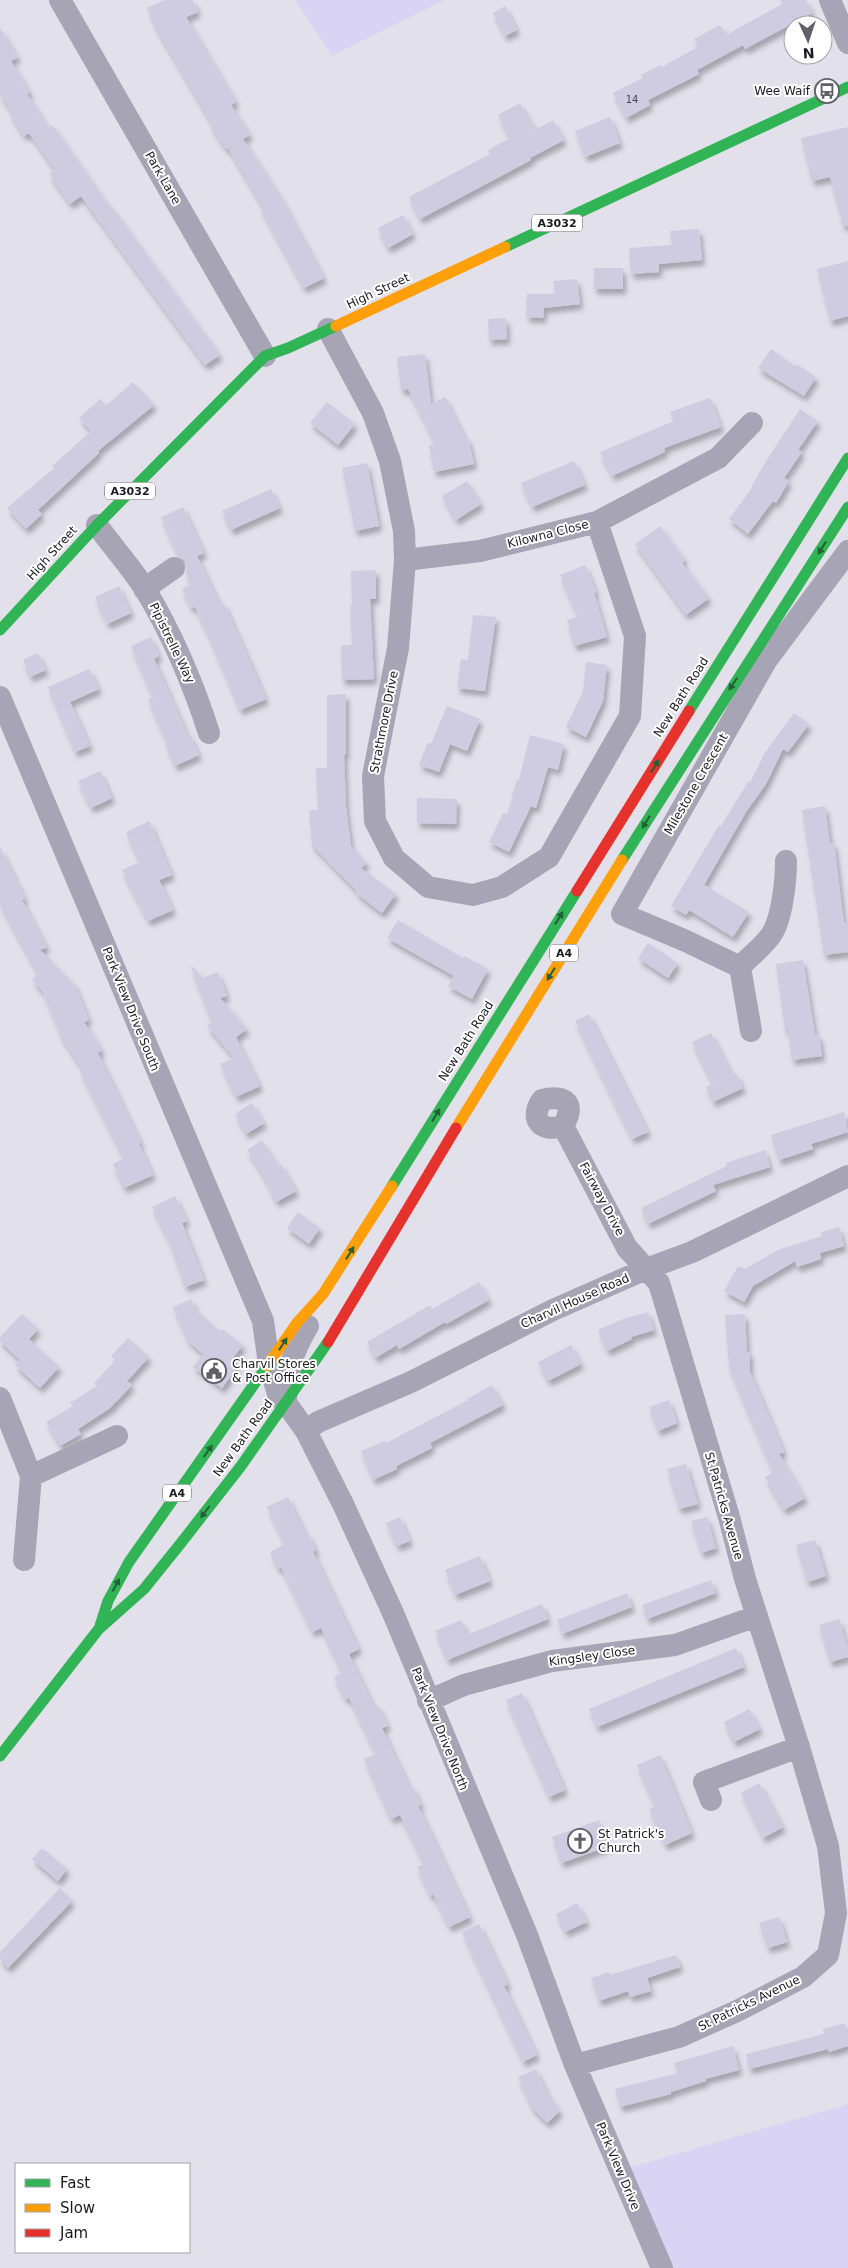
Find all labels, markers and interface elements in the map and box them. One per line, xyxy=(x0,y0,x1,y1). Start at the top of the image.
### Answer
north arrow xyxy=(783,15,833,65)
text: N xyxy=(802,45,815,61)
bus stop icon: Wee Waif xyxy=(814,78,840,104)
place label: Wee Waif xyxy=(754,84,811,98)
house number: 14 xyxy=(626,94,638,105)
street label: Park Lane xyxy=(142,149,184,207)
road number: A3032 xyxy=(532,214,582,232)
street label: High Street xyxy=(344,270,412,312)
road number: A3032 xyxy=(105,482,155,500)
street label: Kilowna Close xyxy=(506,517,590,551)
street label: High Street xyxy=(24,523,80,583)
one-way arrow xyxy=(817,541,826,555)
street label: Pipistrelle Way xyxy=(146,601,198,685)
street label: New Bath Road xyxy=(651,654,711,740)
street label: Strathmore Drive xyxy=(367,670,401,774)
one-way arrow xyxy=(728,677,738,691)
street label: Milestone Crescent xyxy=(661,731,731,837)
one-way arrow xyxy=(650,759,659,772)
one-way arrow xyxy=(641,815,651,828)
one-way arrow xyxy=(554,912,564,925)
road number: A4 xyxy=(550,944,578,961)
street label: Park View Drive South xyxy=(100,945,162,1073)
one-way arrow xyxy=(546,968,556,981)
street label: New Bath Road xyxy=(436,998,496,1084)
one-way arrow xyxy=(431,1109,440,1122)
street label: Fairway Drive xyxy=(577,1160,627,1238)
one-way arrow xyxy=(345,1247,354,1260)
street label: Charvil House Road xyxy=(519,1271,631,1331)
one-way arrow xyxy=(278,1337,287,1351)
place label: Charvil Stores & Post Office xyxy=(232,1357,316,1385)
public building icon: Charvil Stores & Post Office xyxy=(201,1358,227,1384)
street label: New Bath Road xyxy=(210,1397,276,1479)
one-way arrow xyxy=(203,1444,213,1458)
street label: St Patricks Avenue xyxy=(702,1451,746,1561)
road number: A4 xyxy=(163,1485,191,1502)
one-way arrow xyxy=(200,1505,210,1519)
one-way arrow xyxy=(112,1578,121,1592)
street label: Kingsley Close xyxy=(548,1643,636,1669)
street label: Park View Drive North xyxy=(409,1665,471,1793)
place label: St Patrick's Church xyxy=(598,1827,664,1855)
church icon: St Patrick's Church xyxy=(567,1828,593,1854)
street label: St Patricks Avenue xyxy=(696,1972,802,2034)
street label: Park View Drive xyxy=(593,2120,643,2212)
legend xyxy=(15,2163,190,2253)
text: Fast xyxy=(60,2174,90,2192)
text: Slow xyxy=(60,2199,95,2217)
text: Jam xyxy=(59,2224,88,2242)

